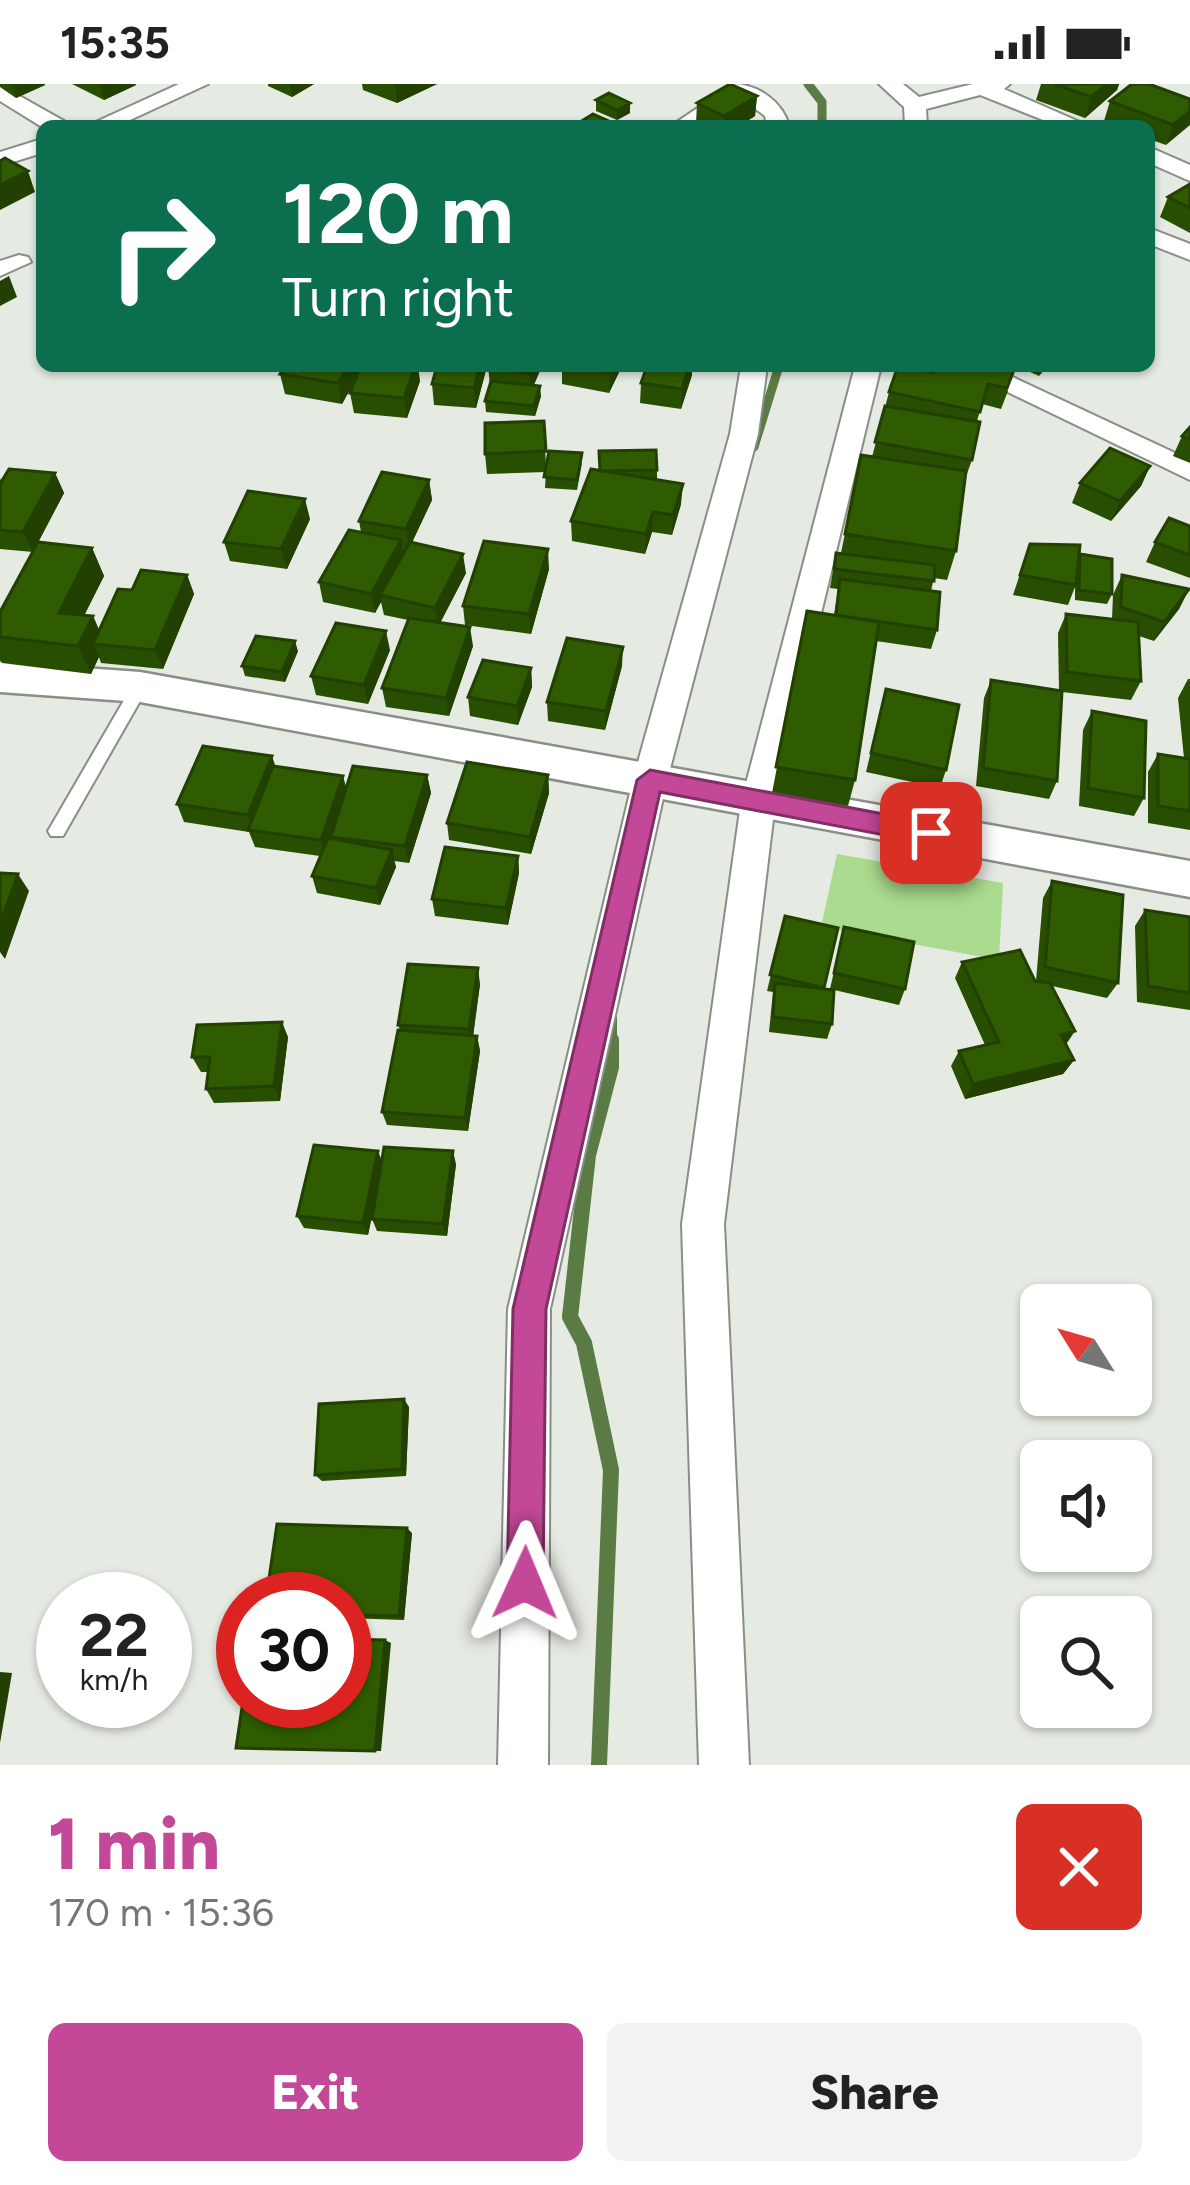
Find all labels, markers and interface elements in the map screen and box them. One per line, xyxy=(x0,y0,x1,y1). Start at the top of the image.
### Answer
text: 15:35 xyxy=(60,15,170,69)
text: 120 m xyxy=(282,163,514,264)
icon: right xyxy=(84,168,240,324)
text: Turn right xyxy=(282,265,514,330)
pin xyxy=(880,782,982,884)
icon: arrive xyxy=(898,800,964,866)
north arrow xyxy=(1020,1284,1152,1416)
map controls xyxy=(1020,1284,1152,1728)
button: sound xyxy=(1020,1440,1152,1572)
position arrow xyxy=(462,1520,588,1646)
speed limit sign: 30 xyxy=(216,1572,372,1728)
button: search xyxy=(1020,1596,1152,1728)
text: 22 xyxy=(79,1599,149,1671)
text: km/h xyxy=(80,1661,148,1698)
text: 1 min xyxy=(48,1801,220,1887)
button: close xyxy=(1016,1804,1142,1930)
text: 170 m · 15:36 xyxy=(48,1889,274,1936)
button: Exit xyxy=(48,2023,583,2161)
button: Share xyxy=(607,2023,1142,2161)

